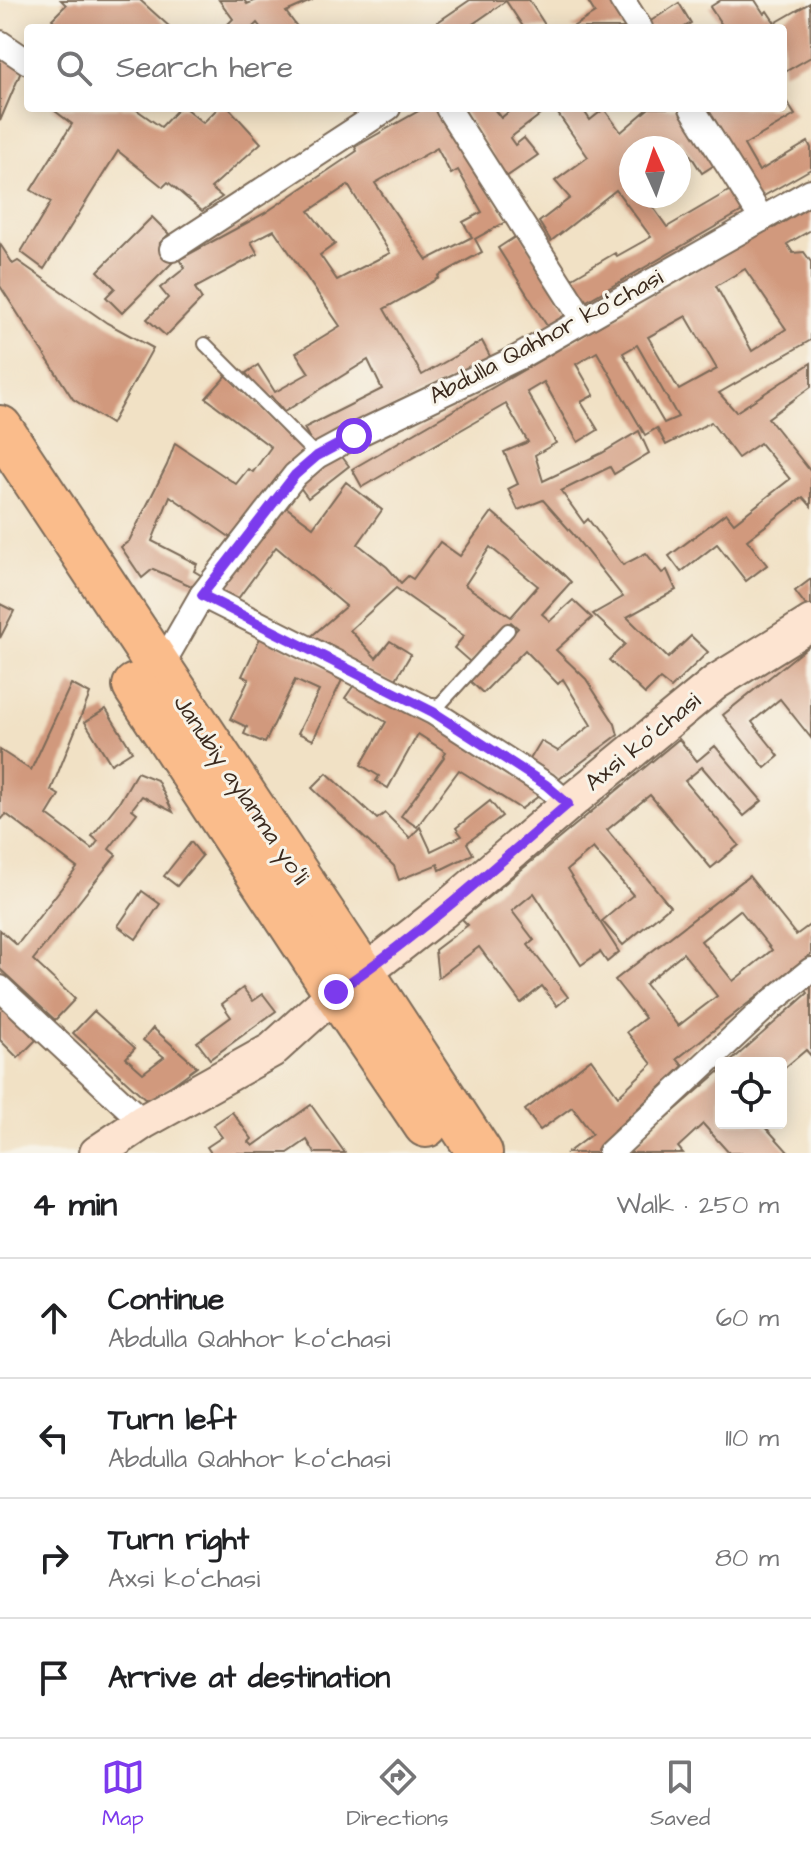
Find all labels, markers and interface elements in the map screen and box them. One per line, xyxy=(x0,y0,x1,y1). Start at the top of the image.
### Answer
search box xyxy=(24,24,787,112)
icon: search xyxy=(52,46,96,90)
text: Search here xyxy=(116,47,293,89)
north arrow xyxy=(619,136,691,208)
street label: Abdulla Qahhor koʻchasi xyxy=(423,261,669,413)
route start xyxy=(336,418,372,454)
street label: Axsi koʻchasi xyxy=(578,684,709,799)
street label: Janubiy aylanma yoʻli xyxy=(164,688,317,892)
route end xyxy=(318,974,354,1010)
map controls xyxy=(715,1057,787,1129)
button: locate xyxy=(715,1057,787,1129)
text: 4 min xyxy=(32,1181,117,1229)
text: Walk · 250 m xyxy=(616,1187,779,1223)
text: Continue xyxy=(108,1279,224,1321)
icon: ahead xyxy=(32,1296,76,1340)
text: 60 m xyxy=(716,1300,779,1336)
text: Abdulla Qahhor koʻchasi xyxy=(108,1321,390,1357)
text: Turn left xyxy=(108,1399,236,1441)
icon: left xyxy=(32,1416,76,1460)
text: 110 m xyxy=(725,1420,779,1456)
text: Abdulla Qahhor koʻchasi xyxy=(108,1441,390,1477)
text: Turn right xyxy=(108,1519,249,1561)
icon: right xyxy=(32,1536,76,1580)
text: 80 m xyxy=(715,1540,779,1576)
text: Axsi koʻchasi xyxy=(108,1561,260,1597)
icon: arrive xyxy=(32,1656,76,1700)
text: Arrive at destination xyxy=(108,1657,390,1699)
tab: Map xyxy=(101,1755,145,1834)
tab: Directions xyxy=(346,1755,449,1834)
tab: Saved xyxy=(650,1755,710,1834)

